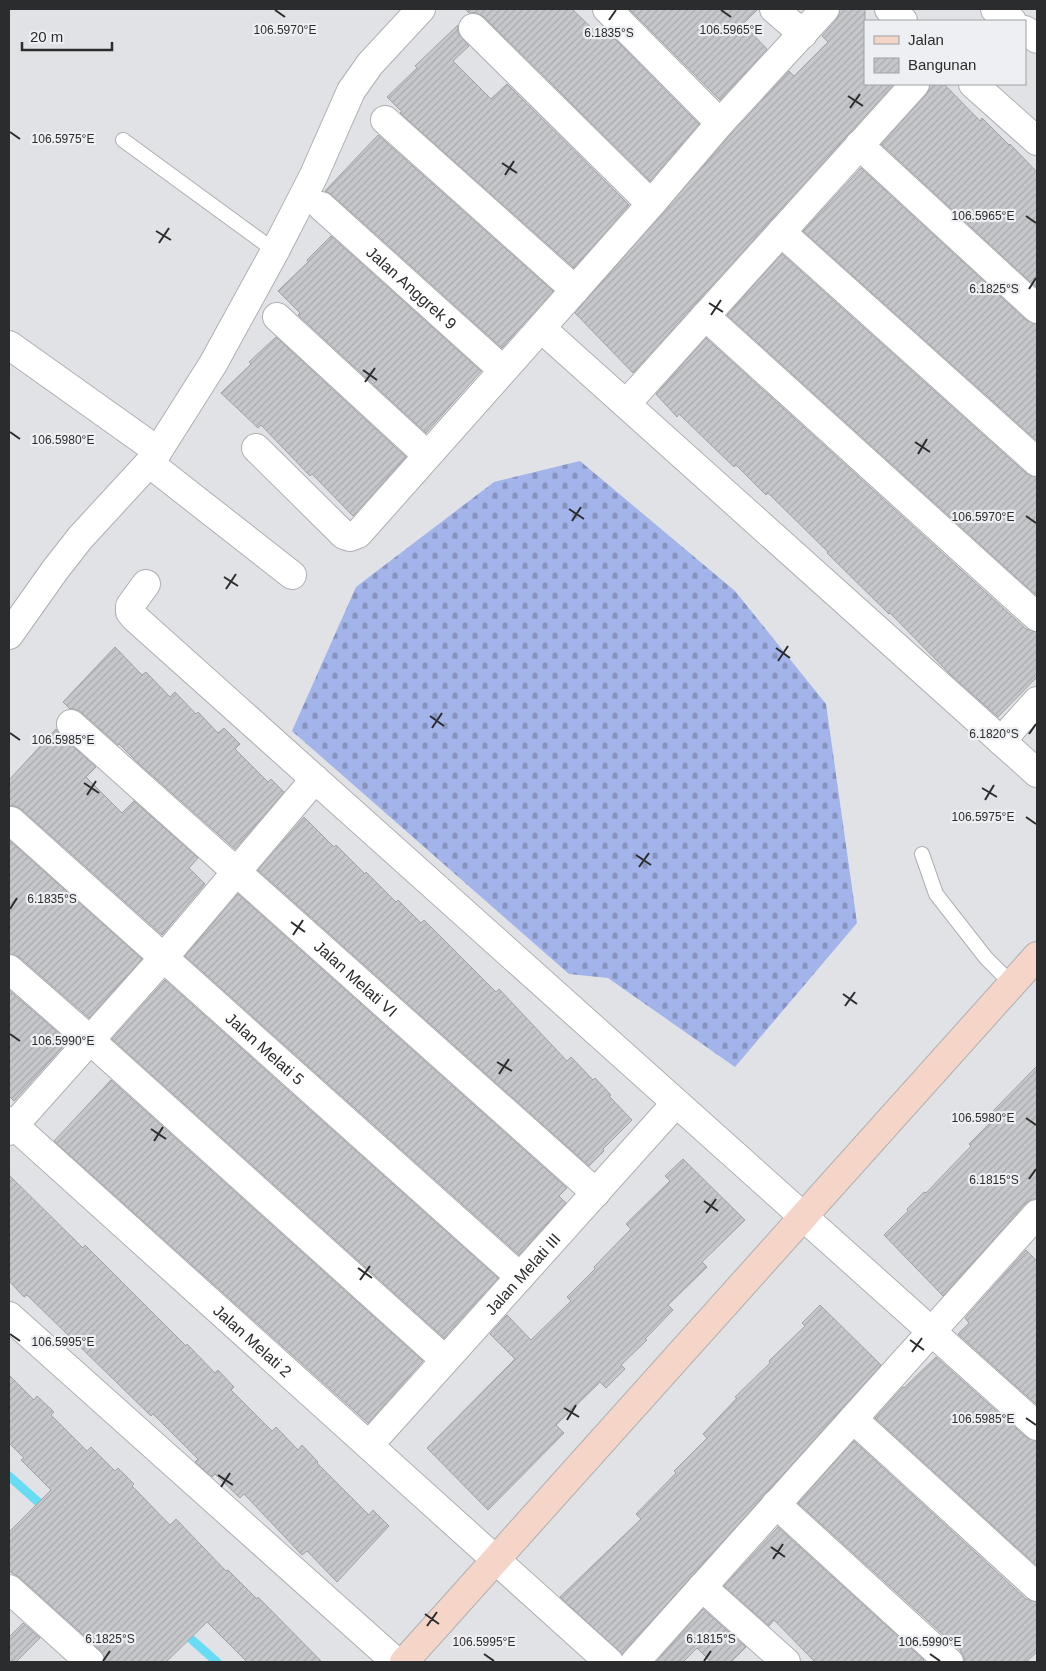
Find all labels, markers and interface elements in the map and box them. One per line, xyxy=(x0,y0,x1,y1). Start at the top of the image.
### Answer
scale bar xyxy=(22,20,112,52)
legend xyxy=(864,20,1026,85)
text: 106.5970°E xyxy=(254,23,316,37)
text: 106.5965°E xyxy=(700,23,762,37)
text: 6.1835°S xyxy=(584,26,634,40)
text: 20 m xyxy=(30,28,63,45)
text: Jalan xyxy=(908,31,944,48)
text: Bangunan xyxy=(908,56,976,73)
text: 106.5975°E xyxy=(32,132,94,146)
text: 106.5965°E xyxy=(952,209,1014,223)
street label: Jalan Anggrek 9 xyxy=(363,243,460,332)
text: 6.1825°S xyxy=(969,282,1019,296)
text: 106.5980°E xyxy=(32,433,94,447)
text: 106.5970°E xyxy=(952,510,1014,524)
text: 6.1820°S xyxy=(969,727,1019,741)
text: 106.5985°E xyxy=(32,733,94,747)
text: 106.5975°E xyxy=(952,810,1014,824)
text: 6.1835°S xyxy=(27,892,77,906)
street label: Jalan Melati VI xyxy=(311,937,401,1020)
street label: Jalan Melati 5 xyxy=(223,1009,308,1088)
text: 106.5990°E xyxy=(32,1034,94,1048)
text: 106.5980°E xyxy=(952,1111,1014,1125)
text: 6.1815°S xyxy=(969,1173,1019,1187)
street label: Jalan Melati III xyxy=(482,1230,563,1318)
street label: Jalan Melati 2 xyxy=(210,1301,295,1380)
text: 106.5995°E xyxy=(32,1335,94,1349)
text: 106.5985°E xyxy=(952,1412,1014,1426)
text: 6.1825°S xyxy=(85,1632,135,1646)
text: 6.1815°S xyxy=(686,1632,736,1646)
text: 106.5995°E xyxy=(453,1635,515,1649)
text: 106.5990°E xyxy=(899,1635,961,1649)

